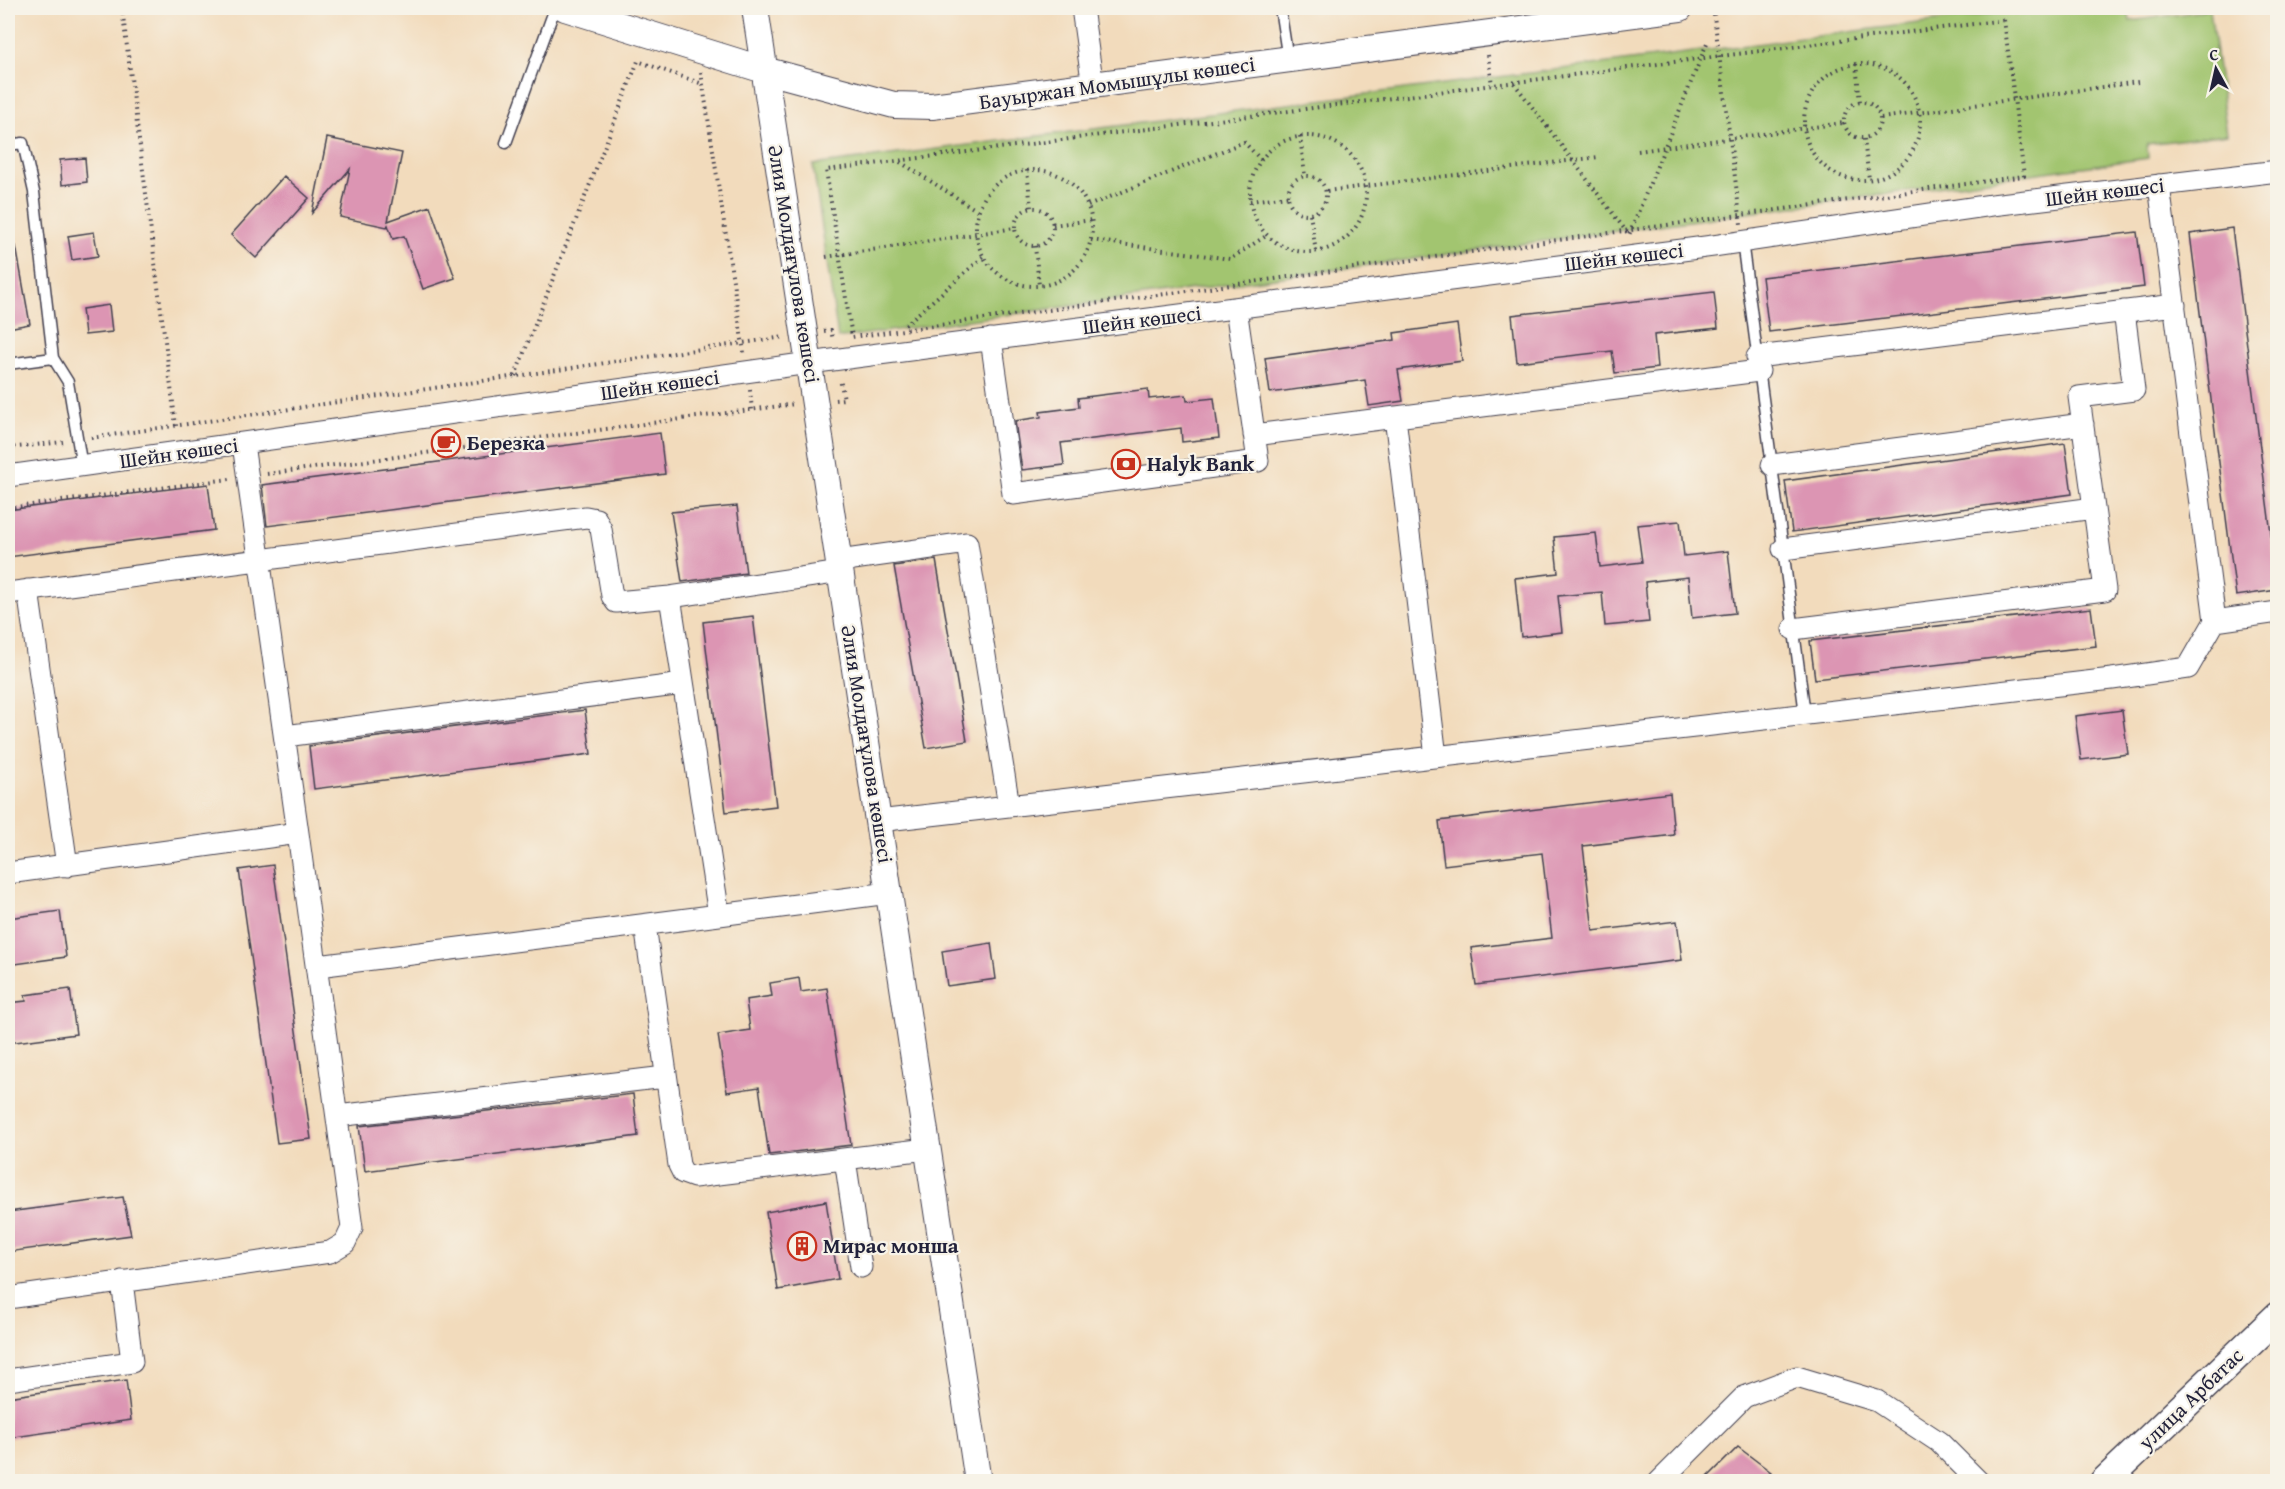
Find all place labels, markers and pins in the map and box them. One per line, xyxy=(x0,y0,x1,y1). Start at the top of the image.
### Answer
cafe icon: Березка xyxy=(430,427,462,459)
place label: Березка xyxy=(467,427,546,458)
bank icon: Halyk Bank xyxy=(1110,448,1142,480)
place label: Halyk Bank xyxy=(1147,448,1255,479)
building icon: Мирас монша xyxy=(786,1230,818,1262)
place label: Мирас монша xyxy=(823,1230,959,1261)

